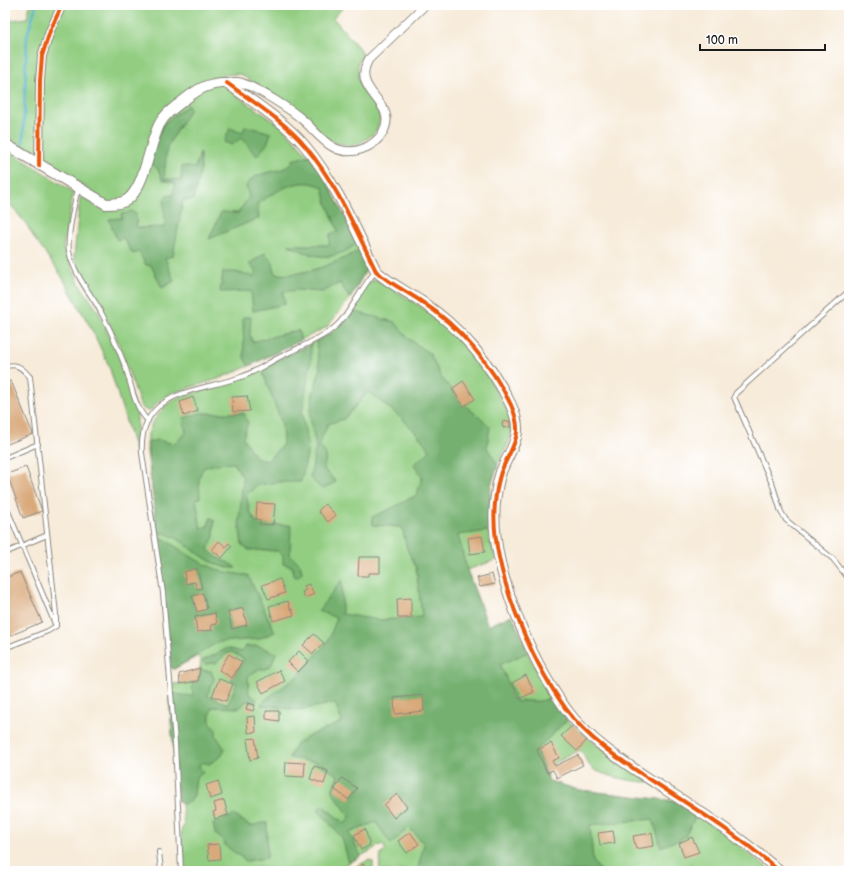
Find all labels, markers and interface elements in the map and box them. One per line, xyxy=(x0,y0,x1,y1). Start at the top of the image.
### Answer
scale bar xyxy=(700,26,825,52)
text: 100 m xyxy=(706,33,738,48)

